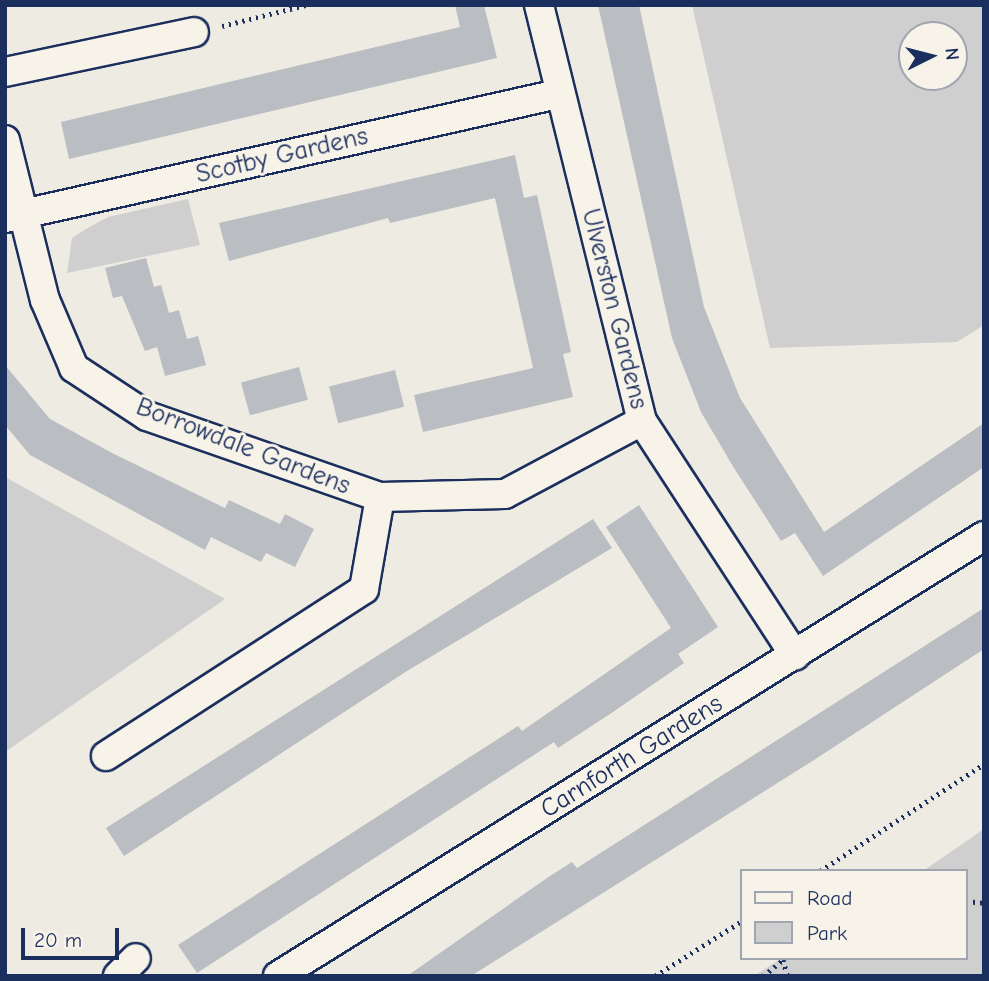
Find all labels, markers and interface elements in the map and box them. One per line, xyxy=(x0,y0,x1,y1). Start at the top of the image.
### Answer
north arrow xyxy=(898,21,968,91)
text: N xyxy=(940,47,963,61)
street label: Scotby Gardens xyxy=(193,121,371,191)
street label: Ulverston Gardens xyxy=(574,206,654,412)
street label: Borrowdale Gardens xyxy=(132,392,354,502)
street label: Carnforth Gardens xyxy=(535,689,729,825)
legend xyxy=(740,869,968,960)
text: Road xyxy=(807,886,852,910)
scale bar xyxy=(24,914,122,958)
text: Park xyxy=(807,921,847,945)
text: 20 m xyxy=(34,928,82,952)

